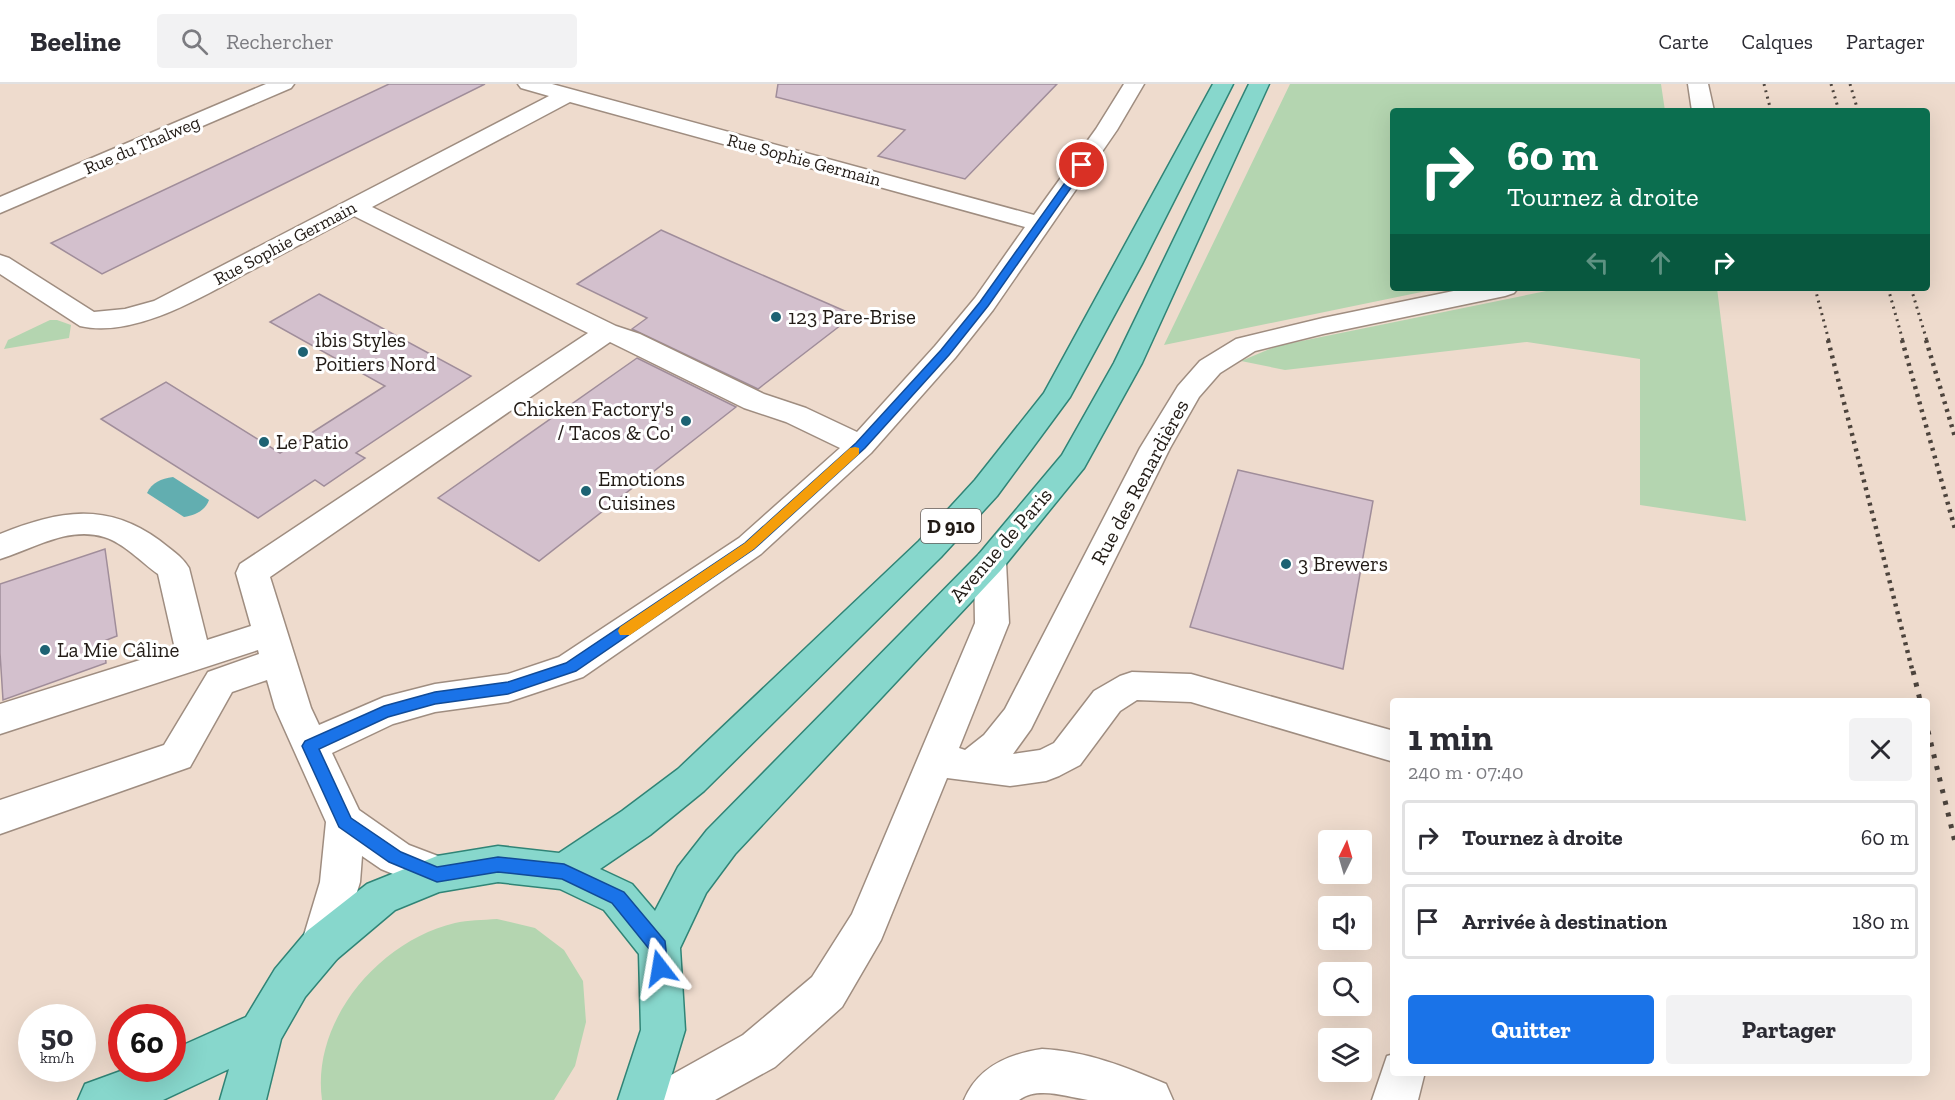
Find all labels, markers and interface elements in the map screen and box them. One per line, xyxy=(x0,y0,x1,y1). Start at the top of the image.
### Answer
search box xyxy=(157,14,577,68)
text: Beeline xyxy=(30,25,121,58)
icon: search xyxy=(178,25,211,58)
text: Rechercher xyxy=(226,28,334,55)
text: Carte xyxy=(1658,29,1709,54)
text: Calques xyxy=(1742,29,1813,54)
text: Partager xyxy=(1846,29,1925,54)
street label: Rue du Thalweg xyxy=(81,111,203,179)
street label: Rue Sophie Germain xyxy=(725,129,884,191)
text: 60 m xyxy=(1507,130,1598,181)
icon: right xyxy=(1408,132,1486,210)
pin xyxy=(1056,139,1107,190)
icon: arrive xyxy=(1065,148,1098,181)
text: Tournez à droite xyxy=(1507,181,1699,213)
street label: Rue Sophie Germain xyxy=(210,196,361,290)
icon: left xyxy=(1581,246,1614,279)
icon: ahead xyxy=(1644,246,1677,279)
icon: right xyxy=(1707,246,1740,279)
place label: 123 Pare-Brise xyxy=(788,304,916,329)
marker: 123 Pare-Brise xyxy=(769,310,783,324)
place label: ibis Styles Poitiers Nord xyxy=(315,327,436,376)
marker: ibis Styles Poitiers Nord xyxy=(296,345,310,359)
street label: Rue des Renardières xyxy=(1085,395,1194,569)
place label: Chicken Factory's / Tacos & Co' xyxy=(513,396,674,445)
marker: Chicken Factory's / Tacos & Co' xyxy=(679,414,693,428)
place label: Le Patio xyxy=(276,429,349,454)
marker: Le Patio xyxy=(257,435,271,449)
place label: Emotions Cuisines xyxy=(598,466,685,515)
street label: Avenue de Paris xyxy=(944,482,1057,607)
marker: Emotions Cuisines xyxy=(579,484,593,498)
road number: D 910 xyxy=(921,509,981,543)
place label: 3 Brewers xyxy=(1298,551,1388,576)
marker: 3 Brewers xyxy=(1279,557,1293,571)
place label: La Mie Câline xyxy=(57,637,180,662)
marker: La Mie Câline xyxy=(38,643,52,657)
text: 1 min xyxy=(1408,716,1493,759)
button: close xyxy=(1849,718,1912,781)
text: 240 m · 07:40 xyxy=(1408,760,1524,784)
icon: right xyxy=(1411,821,1444,854)
text: Tournez à droite xyxy=(1462,824,1623,851)
text: 60 m xyxy=(1861,824,1909,851)
north arrow xyxy=(1318,830,1372,884)
map controls xyxy=(1318,830,1372,1082)
button: sound xyxy=(1318,896,1372,950)
icon: arrive xyxy=(1411,905,1444,938)
text: Arrivée à destination xyxy=(1462,908,1667,935)
text: 180 m xyxy=(1852,908,1909,935)
position arrow xyxy=(628,936,692,1000)
button: search xyxy=(1318,962,1372,1016)
button: Quitter xyxy=(1408,995,1654,1064)
button: Partager xyxy=(1666,995,1912,1064)
speed limit sign: 60 xyxy=(108,1004,186,1082)
text: 50 xyxy=(41,1018,73,1054)
button: layers xyxy=(1318,1028,1372,1082)
text: km/h xyxy=(40,1049,74,1067)

